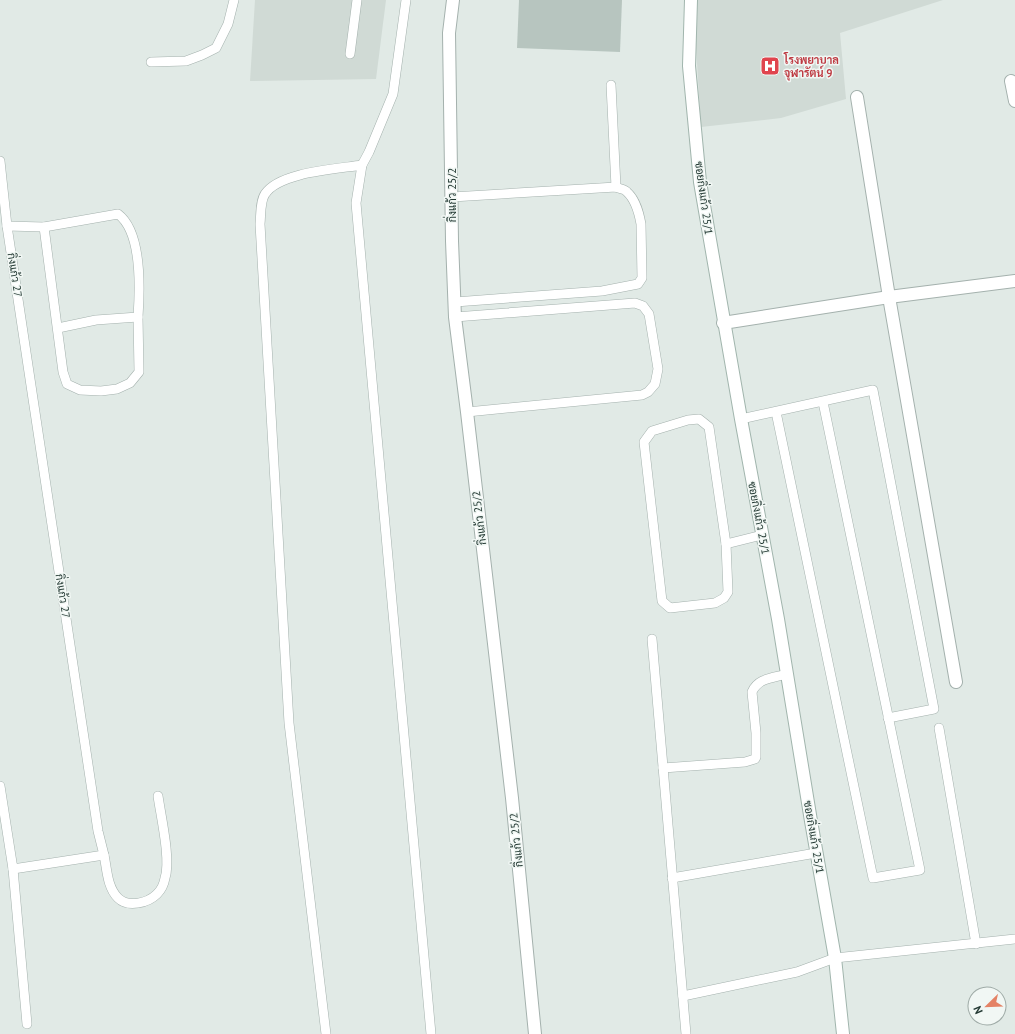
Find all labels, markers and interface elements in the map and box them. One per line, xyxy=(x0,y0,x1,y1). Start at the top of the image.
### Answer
place label: โรงพยาบาล จุฬารัตน์ 9 xyxy=(783,52,839,81)
hospital icon: โรงพยาบาล จุฬารัตน์ 9 xyxy=(759,55,781,77)
street label: ซอยกิ่งแก้ว 25/1 xyxy=(692,160,720,236)
street label: กิ่งแก้ว 25/2 xyxy=(442,168,459,222)
street label: กิ่งแก้ว 27 xyxy=(5,251,29,298)
street label: ซอยกิ่งแก้ว 25/1 xyxy=(745,480,776,556)
street label: กิ่งแก้ว 25/2 xyxy=(465,490,489,546)
street label: กิ่งแก้ว 27 xyxy=(53,572,77,619)
street label: ซอยกิ่งแก้ว 25/1 xyxy=(801,799,831,875)
street label: กิ่งแก้ว 25/2 xyxy=(503,812,526,868)
north arrow xyxy=(967,986,1007,1026)
text: N xyxy=(970,1004,986,1016)

